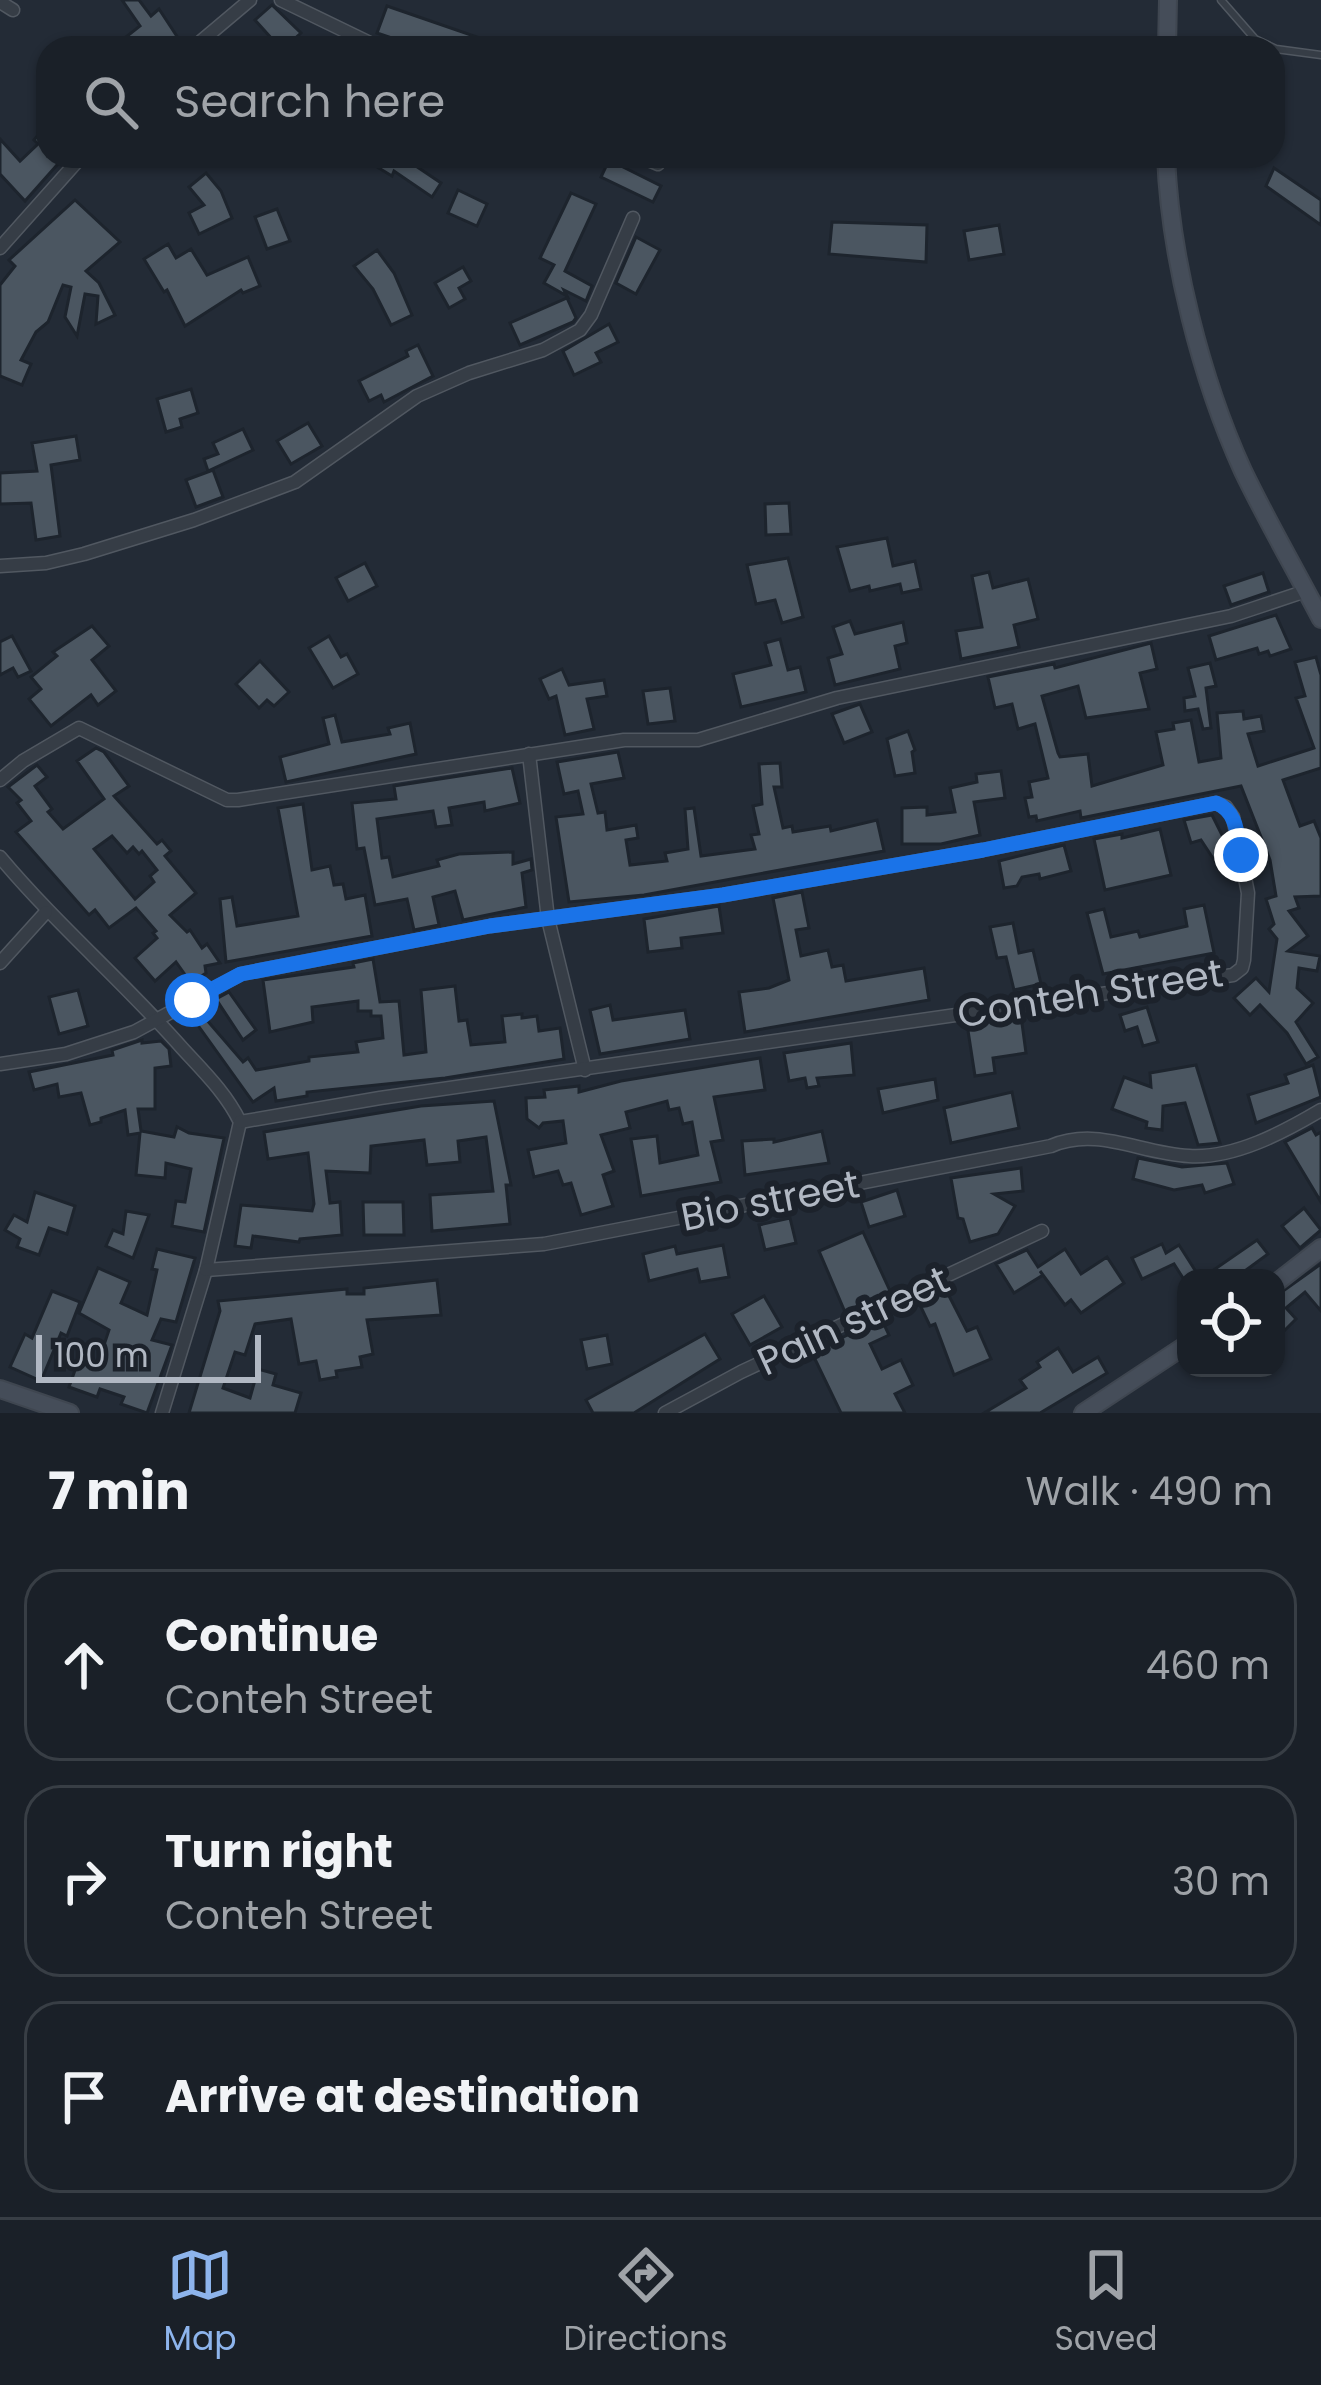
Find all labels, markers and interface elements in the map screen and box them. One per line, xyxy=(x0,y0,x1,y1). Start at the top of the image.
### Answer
search box xyxy=(36,36,1285,168)
icon: search xyxy=(78,69,144,135)
text: Search here xyxy=(174,70,445,133)
route end xyxy=(1214,828,1268,882)
street label: Conteh Street xyxy=(953,945,1227,1042)
route start xyxy=(165,973,219,1027)
street label: Bio street xyxy=(676,1156,864,1245)
street label: Pain street xyxy=(748,1252,958,1389)
map controls xyxy=(1177,1269,1285,1377)
button: locate xyxy=(1177,1269,1285,1377)
scale bar xyxy=(36,1329,261,1382)
text: 100 m xyxy=(54,1332,149,1379)
text: 7 min xyxy=(48,1455,190,1527)
text: Walk · 490 m xyxy=(1026,1464,1273,1519)
text: Continue xyxy=(165,1604,378,1667)
icon: ahead xyxy=(51,1632,117,1698)
text: 460 m xyxy=(1146,1638,1270,1693)
text: Conteh Street xyxy=(165,1672,433,1727)
text: Turn right xyxy=(165,1820,393,1883)
icon: right xyxy=(51,1848,117,1914)
text: 30 m xyxy=(1172,1854,1270,1909)
text: Conteh Street xyxy=(165,1888,433,1943)
icon: arrive xyxy=(51,2064,117,2130)
text: Arrive at destination xyxy=(165,2065,640,2128)
tab: Map xyxy=(164,2242,237,2364)
tab: Directions xyxy=(564,2242,727,2364)
tab: Saved xyxy=(1055,2242,1157,2364)

